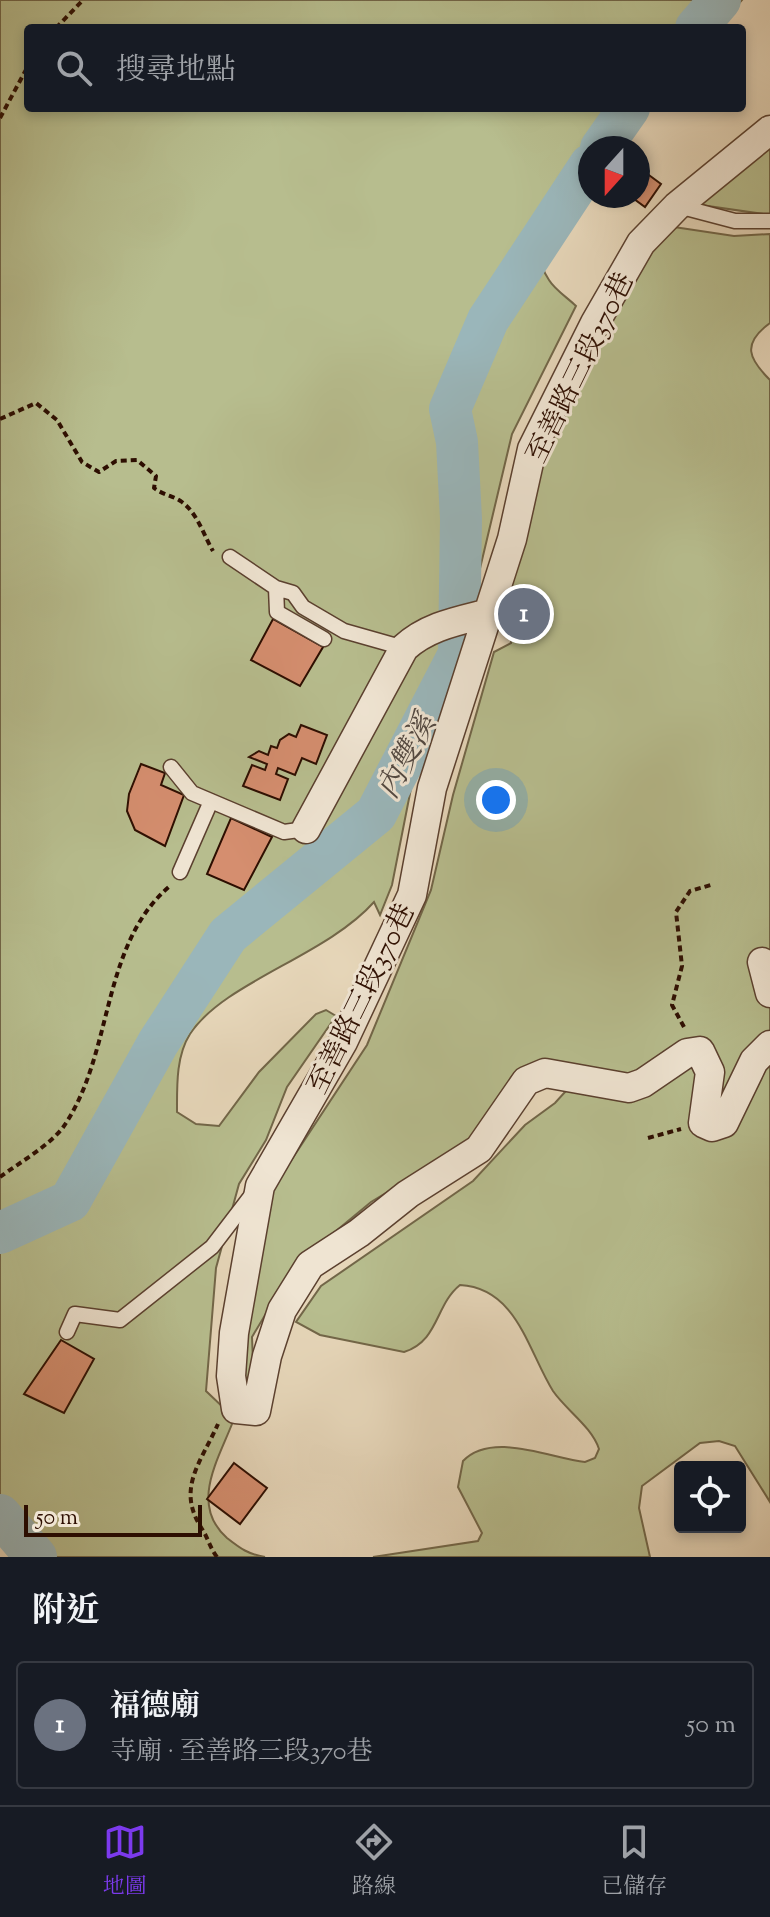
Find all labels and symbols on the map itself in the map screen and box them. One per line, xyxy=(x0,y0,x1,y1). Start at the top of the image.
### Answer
north arrow xyxy=(578,136,650,208)
street label: 至善路三段370巷 xyxy=(518,266,645,470)
pin: 1 xyxy=(498,584,550,644)
water label: 內雙溪 xyxy=(368,705,450,807)
your location xyxy=(476,780,516,820)
street label: 至善路三段370巷 xyxy=(299,897,426,1101)
scale bar xyxy=(24,1501,202,1537)

